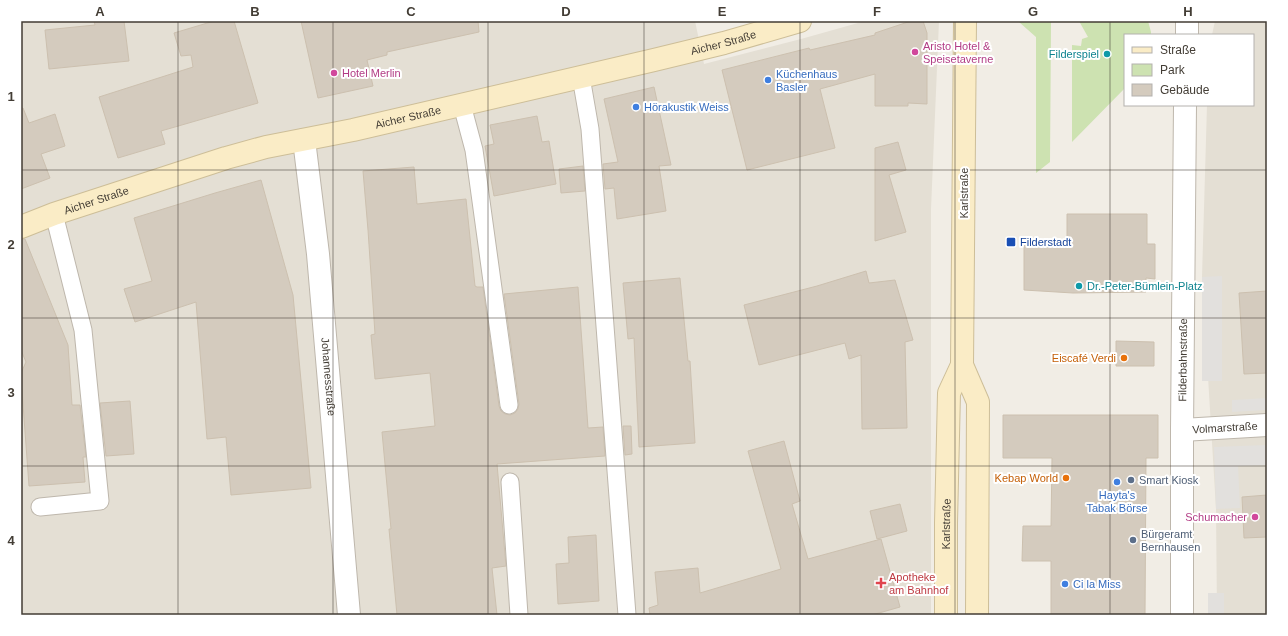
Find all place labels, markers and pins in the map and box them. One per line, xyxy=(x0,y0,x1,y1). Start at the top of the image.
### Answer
place label: Aristo Hotel & Speisetaverne xyxy=(923,40,993,65)
marker: Aristo Hotel & Speisetaverne xyxy=(910,47,920,57)
place label: Filderspiel xyxy=(1049,48,1099,60)
marker: Filderspiel xyxy=(1102,49,1112,59)
place label: Hotel Merlin xyxy=(342,67,401,79)
marker: Hotel Merlin xyxy=(329,68,339,78)
place label: Küchenhaus Basler xyxy=(776,68,838,93)
marker: Küchenhaus Basler xyxy=(763,75,773,85)
place label: Hörakustik Weiss xyxy=(644,101,729,113)
marker: Hörakustik Weiss xyxy=(631,102,641,112)
marker: Filderstadt xyxy=(1005,236,1017,248)
place label: Filderstadt xyxy=(1020,236,1071,248)
place label: Dr.-Peter-Bümlein-Platz xyxy=(1087,280,1203,292)
marker: Dr.-Peter-Bümlein-Platz xyxy=(1074,281,1084,291)
place label: Eiscafé Verdi xyxy=(1052,352,1116,364)
marker: Eiscafé Verdi xyxy=(1119,353,1129,363)
place label: Kebap World xyxy=(995,472,1058,484)
marker: Kebap World xyxy=(1061,473,1071,483)
place label: Smart Kiosk xyxy=(1139,474,1199,486)
marker: Smart Kiosk xyxy=(1126,475,1136,485)
marker: Hayta's Tabak Börse xyxy=(1112,477,1122,487)
place label: Hayta's Tabak Börse xyxy=(1086,489,1148,514)
place label: Schumacher xyxy=(1185,511,1247,523)
marker: Schumacher xyxy=(1250,512,1260,522)
place label: Bürgeramt Bernhausen xyxy=(1141,528,1200,553)
marker: Bürgeramt Bernhausen xyxy=(1128,535,1138,545)
place label: Apotheke am Bahnhof xyxy=(889,571,949,596)
marker: Apotheke am Bahnhof xyxy=(876,578,886,588)
place label: Ci la Miss xyxy=(1073,578,1121,590)
marker: Ci la Miss xyxy=(1060,579,1070,589)

